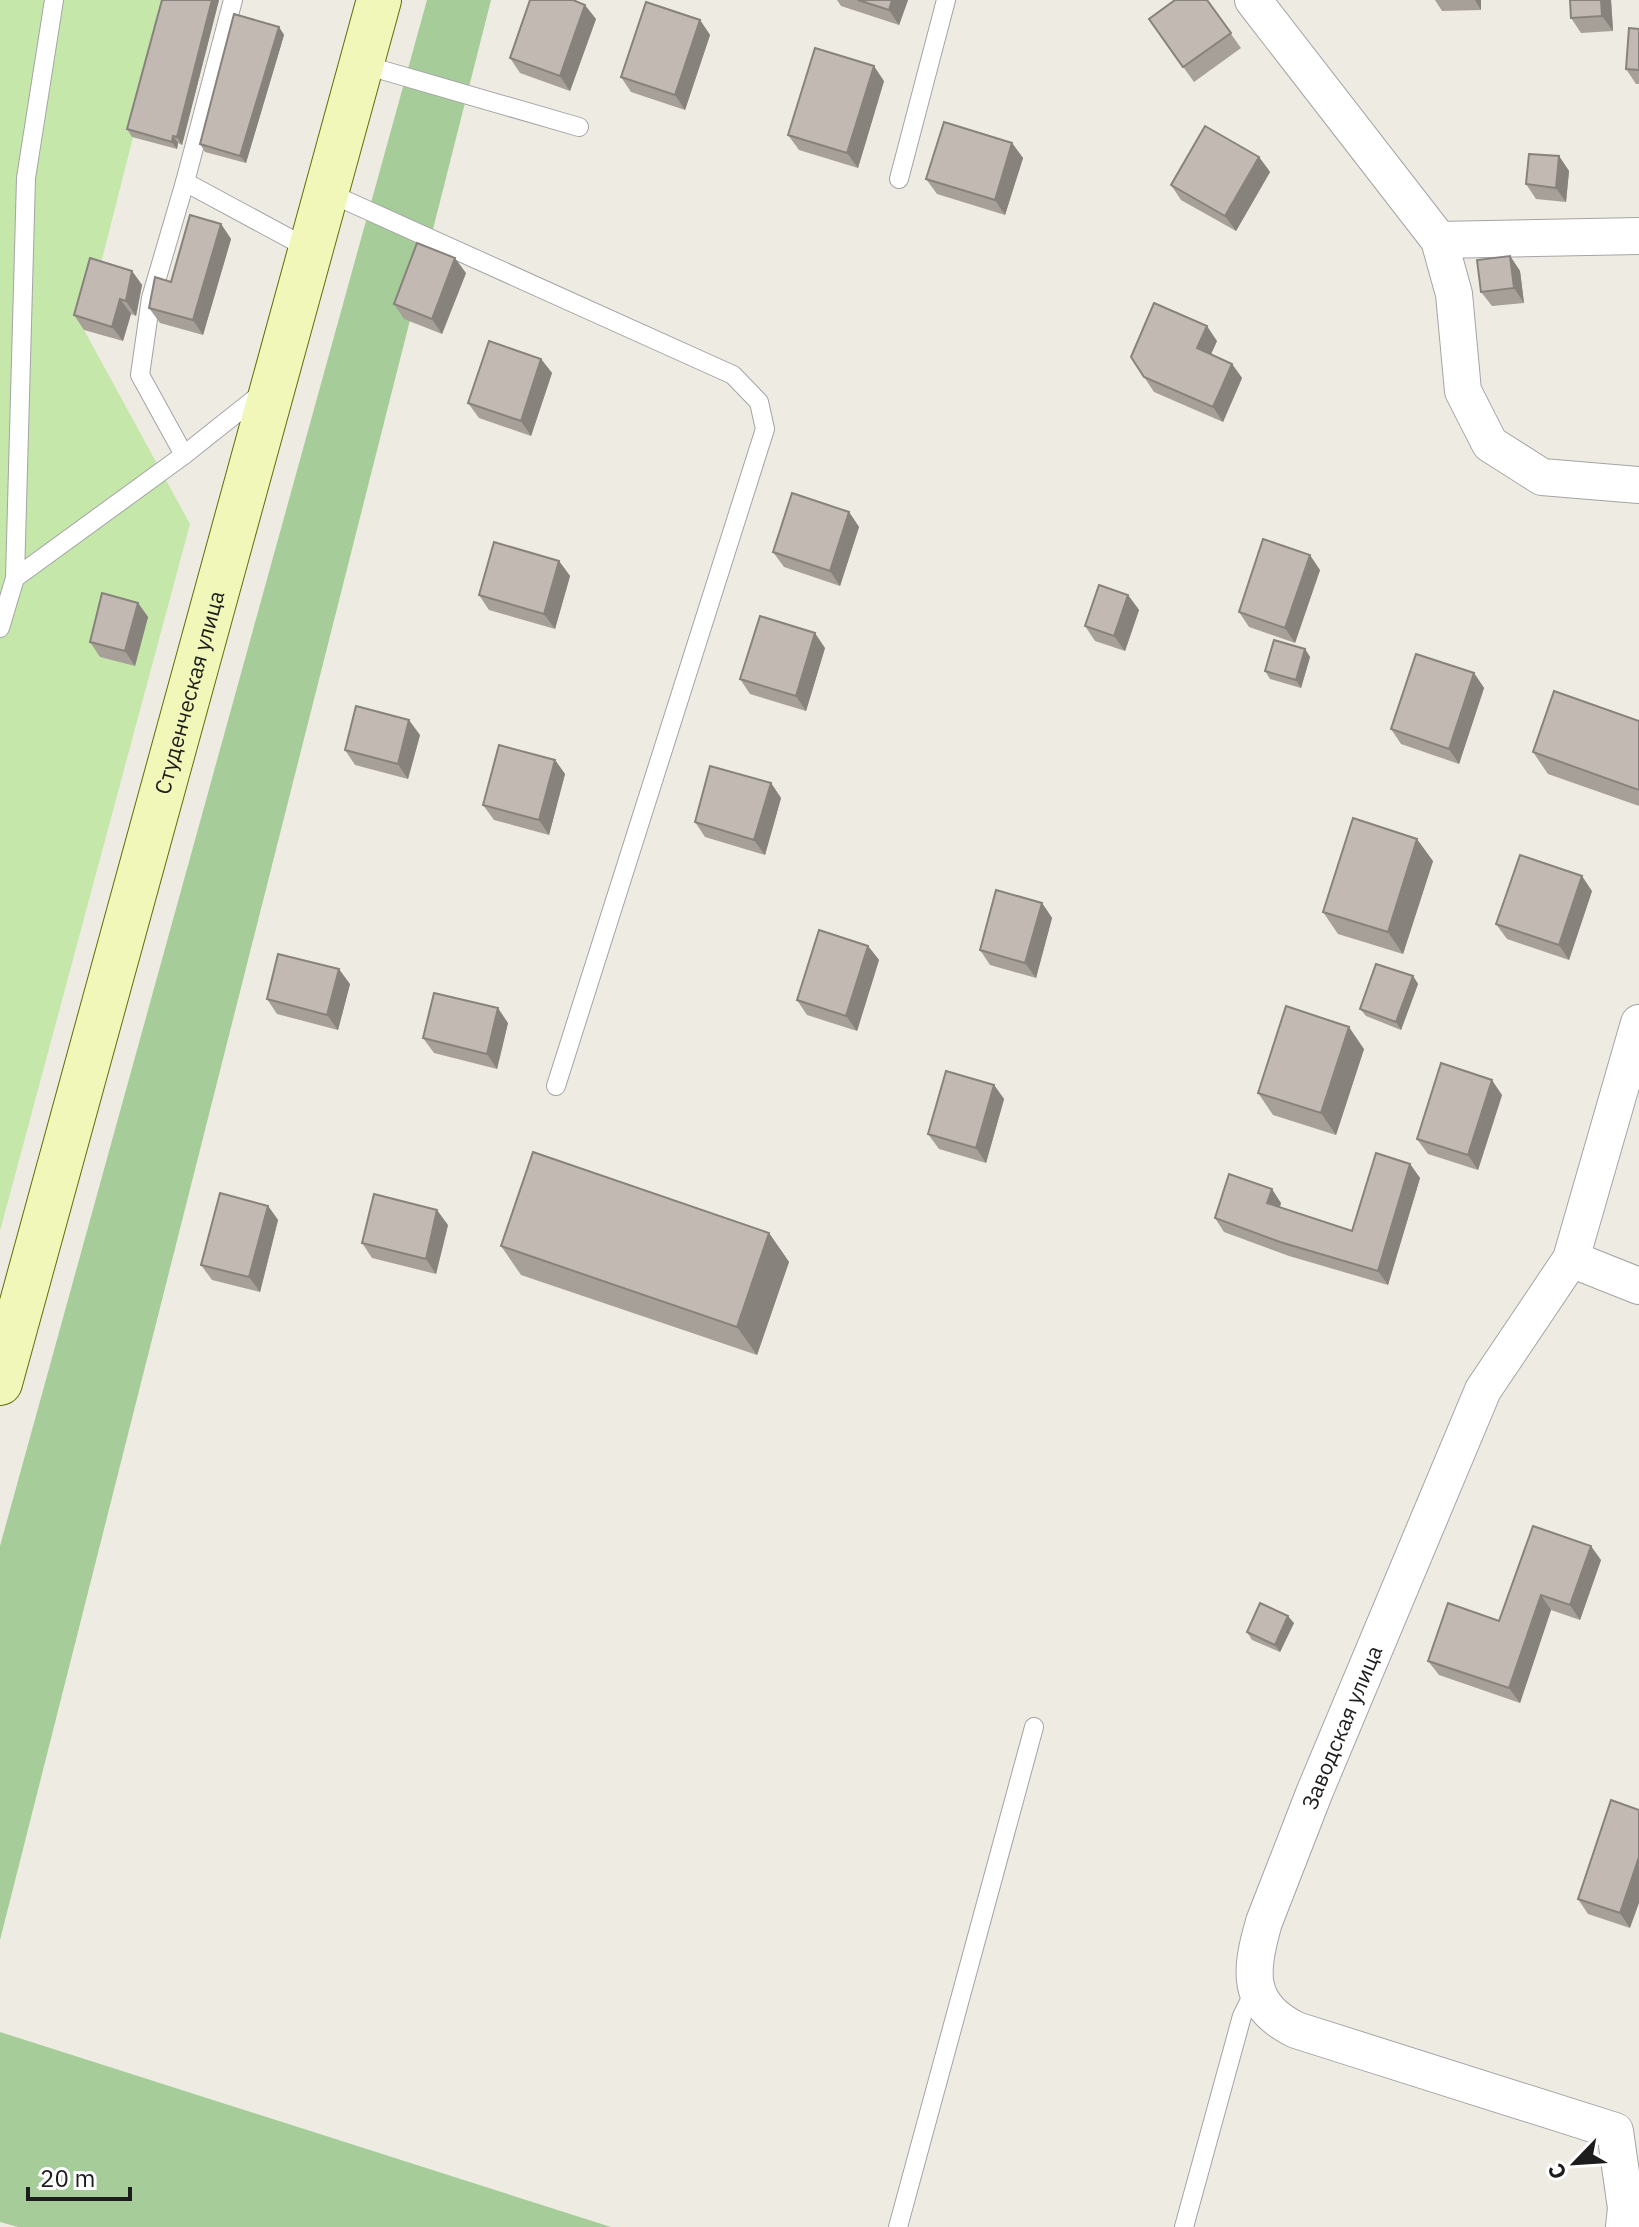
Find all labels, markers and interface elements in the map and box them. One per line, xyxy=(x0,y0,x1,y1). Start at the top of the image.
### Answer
street label: Студенческая улица xyxy=(147,587,231,797)
street label: Заводская улица xyxy=(1294,1640,1389,1813)
north arrow xyxy=(1535,2123,1615,2203)
scale bar xyxy=(28,2151,130,2201)
text: С xyxy=(1540,2159,1573,2184)
text: 20 m xyxy=(40,2162,95,2194)

